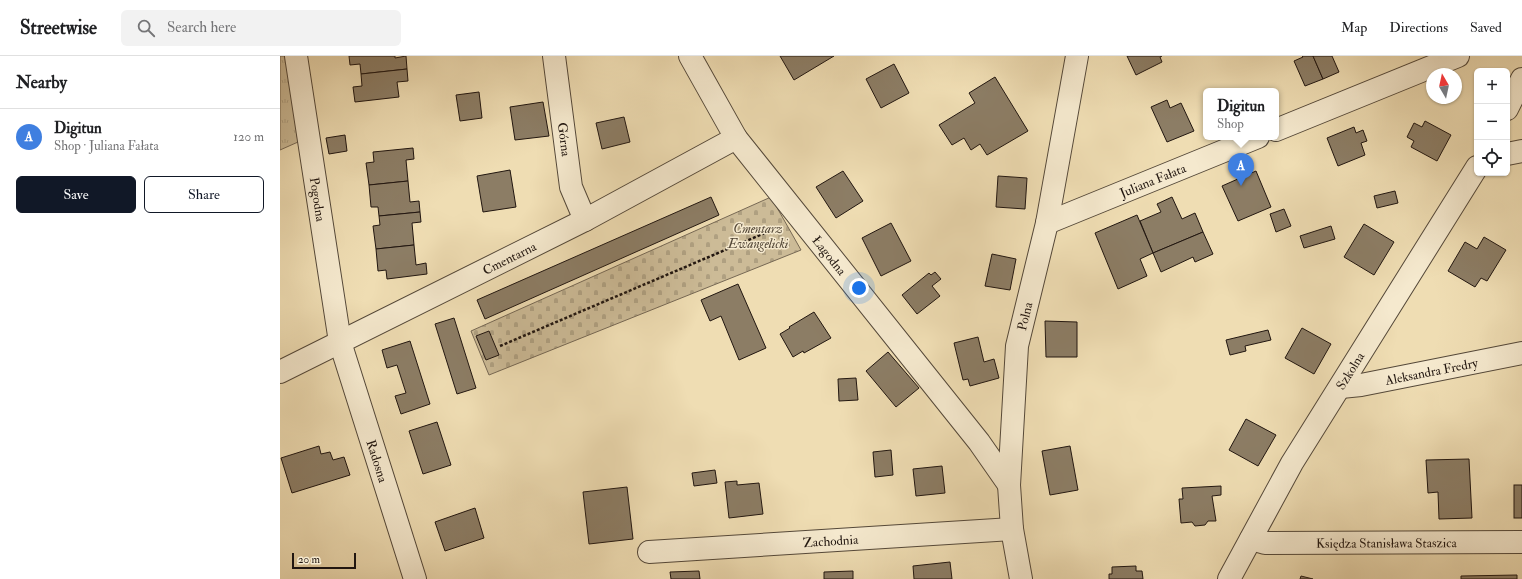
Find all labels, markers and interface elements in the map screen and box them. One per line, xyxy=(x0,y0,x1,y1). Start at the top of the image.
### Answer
search box xyxy=(121,10,401,46)
text: Streetwise xyxy=(20,16,97,40)
icon: search xyxy=(135,17,157,39)
text: Search here xyxy=(167,18,236,37)
text: Map xyxy=(1341,19,1367,36)
text: Directions xyxy=(1389,19,1448,36)
text: Saved xyxy=(1470,19,1502,36)
north arrow xyxy=(1426,68,1462,104)
map controls xyxy=(1474,68,1510,176)
button: + xyxy=(1474,68,1510,104)
text: Nearby xyxy=(16,72,67,93)
popup xyxy=(1203,88,1279,140)
text: Digitun xyxy=(1217,97,1265,116)
button: − xyxy=(1474,104,1510,140)
text: Shop xyxy=(1217,116,1244,132)
text: Digitun xyxy=(54,119,102,138)
street label: Górna xyxy=(554,121,574,158)
text: A xyxy=(25,129,33,145)
text: 120 m xyxy=(233,129,264,145)
text: Shop · Juliana Fałata xyxy=(54,138,159,154)
button: locate xyxy=(1474,140,1510,176)
pin: A xyxy=(1228,153,1254,186)
street label: Juliana Fałata xyxy=(1117,160,1189,202)
button: Save xyxy=(16,176,136,213)
button: Share xyxy=(144,176,264,213)
street label: Pogodna xyxy=(306,176,328,223)
park label: Cmentarz Ewangelicki xyxy=(727,221,789,252)
street label: Łagodna xyxy=(808,233,850,279)
street label: Cmentarna xyxy=(480,238,540,279)
your location xyxy=(849,278,869,298)
street label: Polna xyxy=(1014,300,1037,332)
street label: Szkolna xyxy=(1333,349,1369,393)
street label: Aleksandra Fredry xyxy=(1383,355,1480,389)
street label: Radosna xyxy=(362,438,391,485)
street label: Zachodnia xyxy=(803,532,859,551)
street label: Księdza Stanisława Staszica xyxy=(1316,535,1458,552)
scale bar xyxy=(292,551,356,570)
text: 20 m xyxy=(298,553,320,566)

